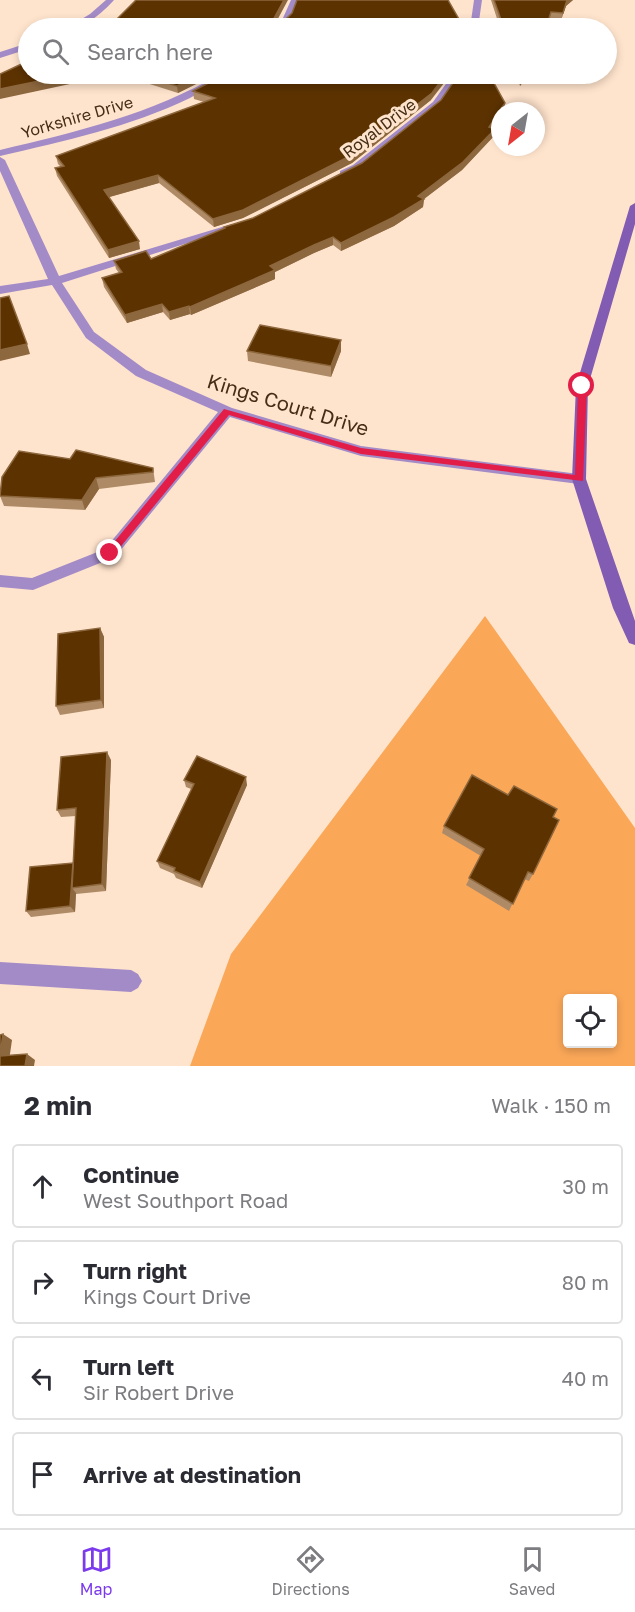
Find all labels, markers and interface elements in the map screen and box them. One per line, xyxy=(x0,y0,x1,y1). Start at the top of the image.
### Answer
search box xyxy=(18,18,617,84)
icon: search xyxy=(39,35,72,68)
text: Search here xyxy=(87,38,213,65)
street label: Yorkshire Drive xyxy=(19,91,135,143)
street label: Royal Drive xyxy=(339,94,419,162)
north arrow xyxy=(491,102,545,156)
street label: Kings Court Drive xyxy=(205,368,372,440)
route start xyxy=(568,372,594,398)
route end xyxy=(96,539,122,565)
map controls xyxy=(563,994,617,1048)
button: locate xyxy=(563,994,617,1048)
text: 2 min xyxy=(24,1090,92,1121)
text: Walk · 150 m xyxy=(491,1093,611,1117)
text: Continue xyxy=(83,1161,179,1188)
icon: ahead xyxy=(26,1170,59,1203)
text: 30 m xyxy=(562,1174,609,1198)
text: West Southport Road xyxy=(83,1188,288,1212)
text: Turn right xyxy=(83,1257,187,1284)
icon: right xyxy=(26,1266,59,1299)
text: 80 m xyxy=(562,1270,609,1294)
text: Kings Court Drive xyxy=(83,1284,251,1308)
text: Turn left xyxy=(83,1353,174,1380)
icon: left xyxy=(26,1362,59,1395)
text: 40 m xyxy=(562,1366,609,1390)
text: Sir Robert Drive xyxy=(83,1380,234,1404)
icon: arrive xyxy=(26,1458,59,1491)
text: Arrive at destination xyxy=(83,1461,301,1488)
tab: Map xyxy=(80,1543,113,1599)
tab: Directions xyxy=(272,1543,350,1599)
tab: Saved xyxy=(509,1543,555,1599)

